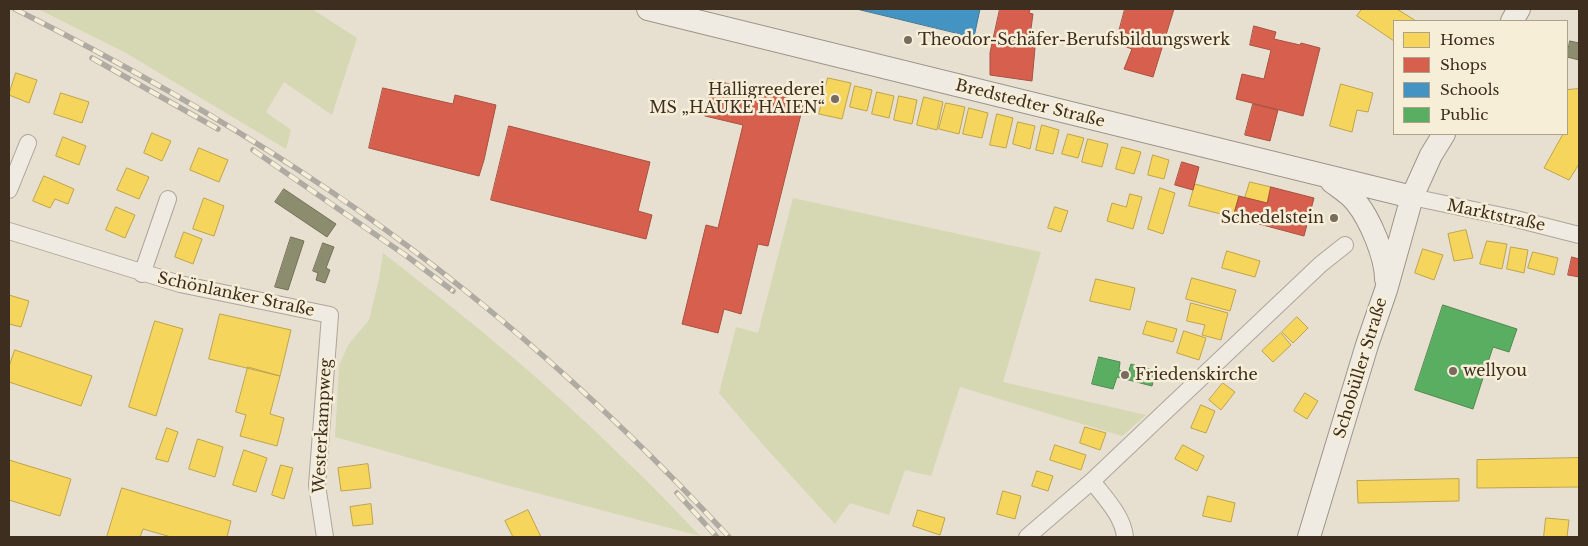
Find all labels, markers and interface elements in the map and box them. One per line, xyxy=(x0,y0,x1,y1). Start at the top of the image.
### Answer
legend xyxy=(1393,20,1568,135)
place label: Theodor-Schäfer-Berufsbildungswerk xyxy=(918,30,1230,50)
text: Homes xyxy=(1440,30,1495,49)
marker: Theodor-Schäfer-Berufsbildungswerk xyxy=(902,34,914,46)
text: Shops xyxy=(1440,55,1487,74)
street label: Bredstedter Straße xyxy=(953,76,1107,132)
place label: Halligreederei MS „HAUKE HAIEN“ xyxy=(649,80,825,118)
text: Schools xyxy=(1440,80,1499,99)
marker: Halligreederei MS „HAUKE HAIEN“ xyxy=(829,93,841,105)
text: Public xyxy=(1440,105,1488,124)
street label: Marktstraße xyxy=(1445,196,1547,236)
place label: Schedelstein xyxy=(1221,208,1324,228)
marker: Schedelstein xyxy=(1328,212,1340,224)
street label: Schönlanker Straße xyxy=(156,269,316,321)
street label: Schobüller Straße xyxy=(1330,295,1392,441)
street label: Westerkampweg xyxy=(310,358,336,494)
place label: wellyou xyxy=(1463,361,1527,381)
place label: Friedenskirche xyxy=(1135,365,1258,385)
marker: wellyou xyxy=(1447,365,1459,377)
marker: Friedenskirche xyxy=(1119,369,1131,381)

